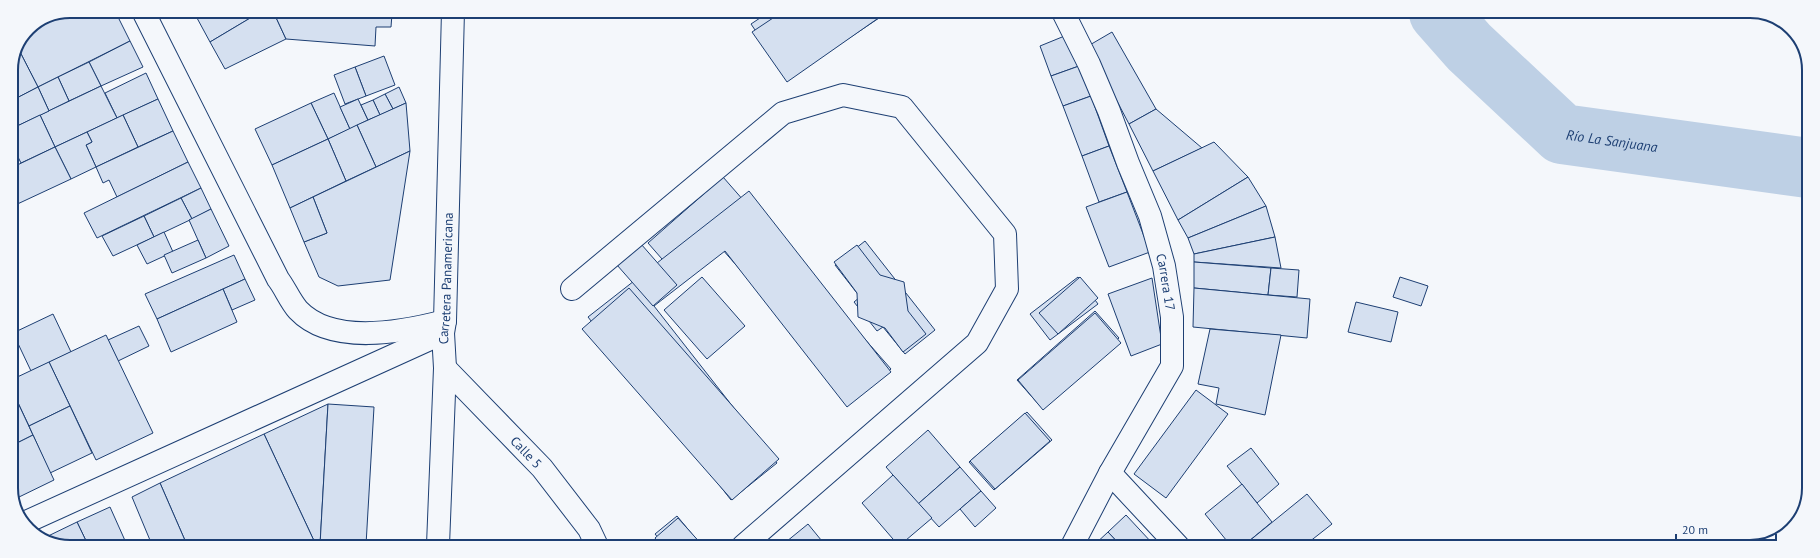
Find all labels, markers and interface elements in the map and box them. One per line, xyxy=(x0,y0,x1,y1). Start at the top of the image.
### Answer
water label: Río La Sanjuana xyxy=(1565,126,1659,156)
street label: Carretera Panamericana xyxy=(435,212,457,345)
street label: Carrera 17 xyxy=(1152,252,1179,312)
street label: Calle 5 xyxy=(507,433,546,472)
scale bar xyxy=(1676,516,1776,542)
text: 20 m xyxy=(1682,522,1708,537)

